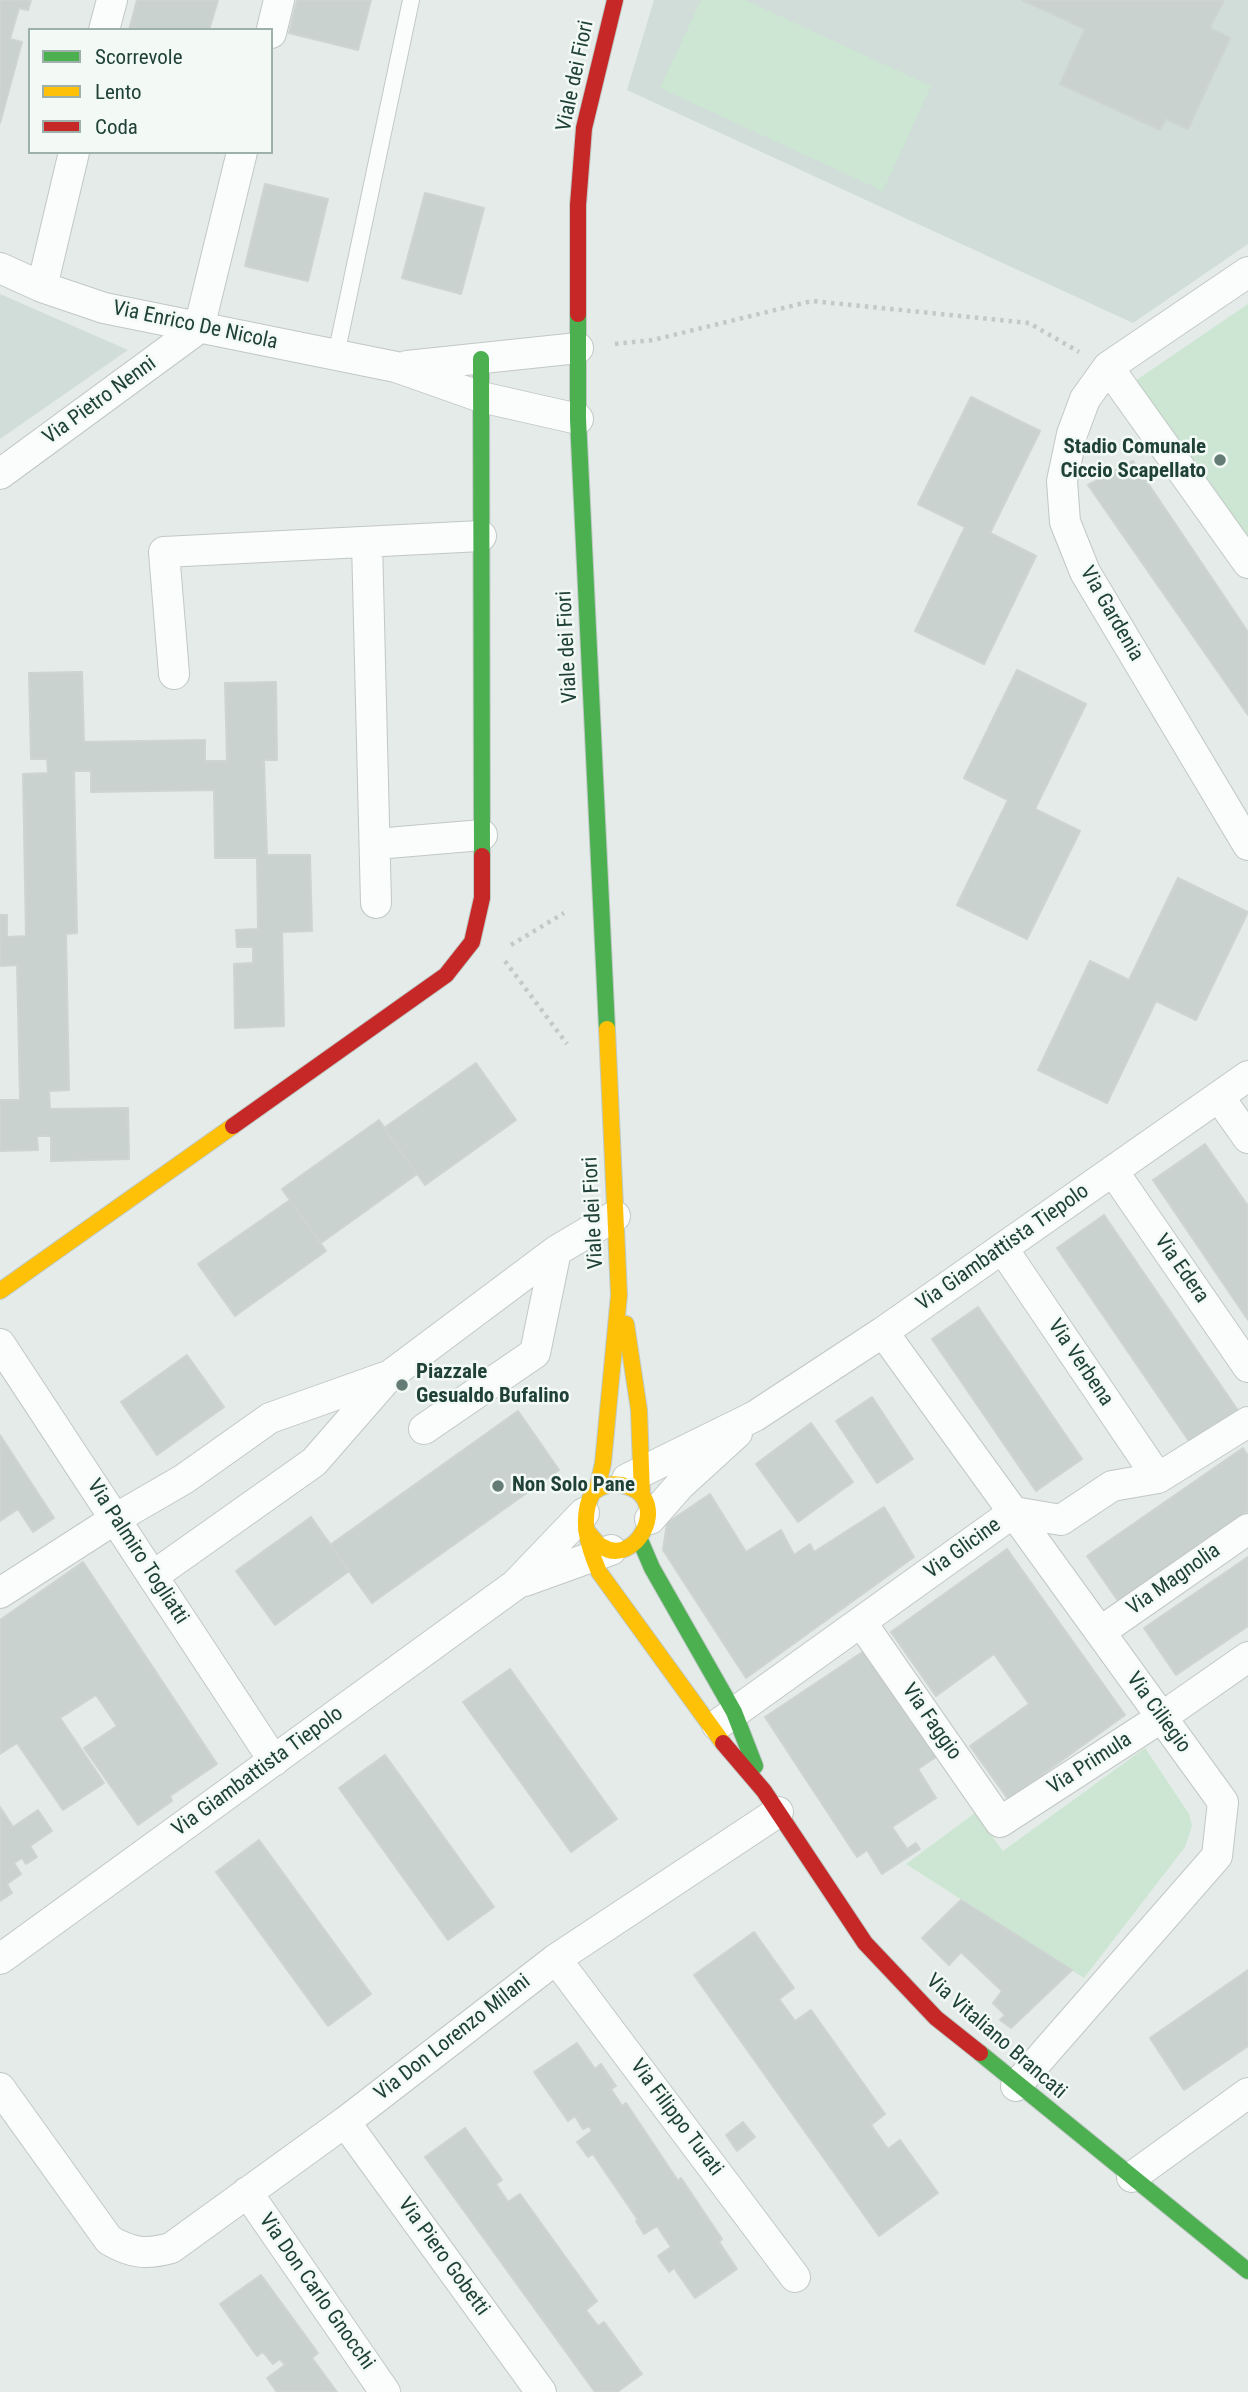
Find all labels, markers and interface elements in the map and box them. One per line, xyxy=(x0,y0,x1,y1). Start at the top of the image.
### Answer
street label: Viale dei Fiori xyxy=(552,18,600,134)
legend xyxy=(28,28,273,154)
text: Scorrevole xyxy=(95,45,182,69)
text: Lento xyxy=(95,80,142,104)
text: Coda xyxy=(95,115,138,139)
street label: Via Enrico De Nicola xyxy=(110,296,280,356)
street label: Via Pietro Nenni xyxy=(39,352,161,450)
place label: Stadio Comunale Ciccio Scapellato xyxy=(1060,435,1206,485)
marker: Stadio Comunale Ciccio Scapellato xyxy=(1212,452,1228,468)
street label: Via Gardenia xyxy=(1074,562,1148,666)
street label: Viale dei Fiori xyxy=(552,590,584,704)
street label: Viale dei Fiori xyxy=(578,1156,610,1270)
street label: Via Giambattista Tiepolo xyxy=(912,1179,1094,1317)
street label: Via Edera xyxy=(1148,1230,1214,1308)
street label: Via Verbena xyxy=(1042,1315,1118,1411)
place label: Piazzale Gesualdo Bufalino xyxy=(416,1360,569,1410)
marker: Piazzale Gesualdo Bufalino xyxy=(394,1377,410,1393)
place label: Non Solo Pane xyxy=(512,1473,635,1499)
street label: Via Palmiro Togliatti xyxy=(81,1475,193,1629)
marker: Non Solo Pane xyxy=(490,1478,506,1494)
street label: Via Glicine xyxy=(920,1513,1006,1585)
street label: Via Magnolia xyxy=(1122,1539,1226,1621)
street label: Via Ciliegio xyxy=(1120,1668,1196,1758)
street label: Via Faggio xyxy=(896,1679,966,1765)
street label: Via Giambattista Tiepolo xyxy=(168,1702,348,1842)
street label: Via Primula xyxy=(1043,1728,1137,1800)
street label: Via Don Lorenzo Milani xyxy=(370,1969,536,2107)
street label: Via Vitaliano Brancati xyxy=(921,1969,1071,2105)
street label: Via Filippo Turati xyxy=(624,2055,728,2181)
street label: Via Piero Gobetti xyxy=(392,2193,494,2321)
street label: Via Don Carlo Gnocchi xyxy=(253,2209,379,2375)

